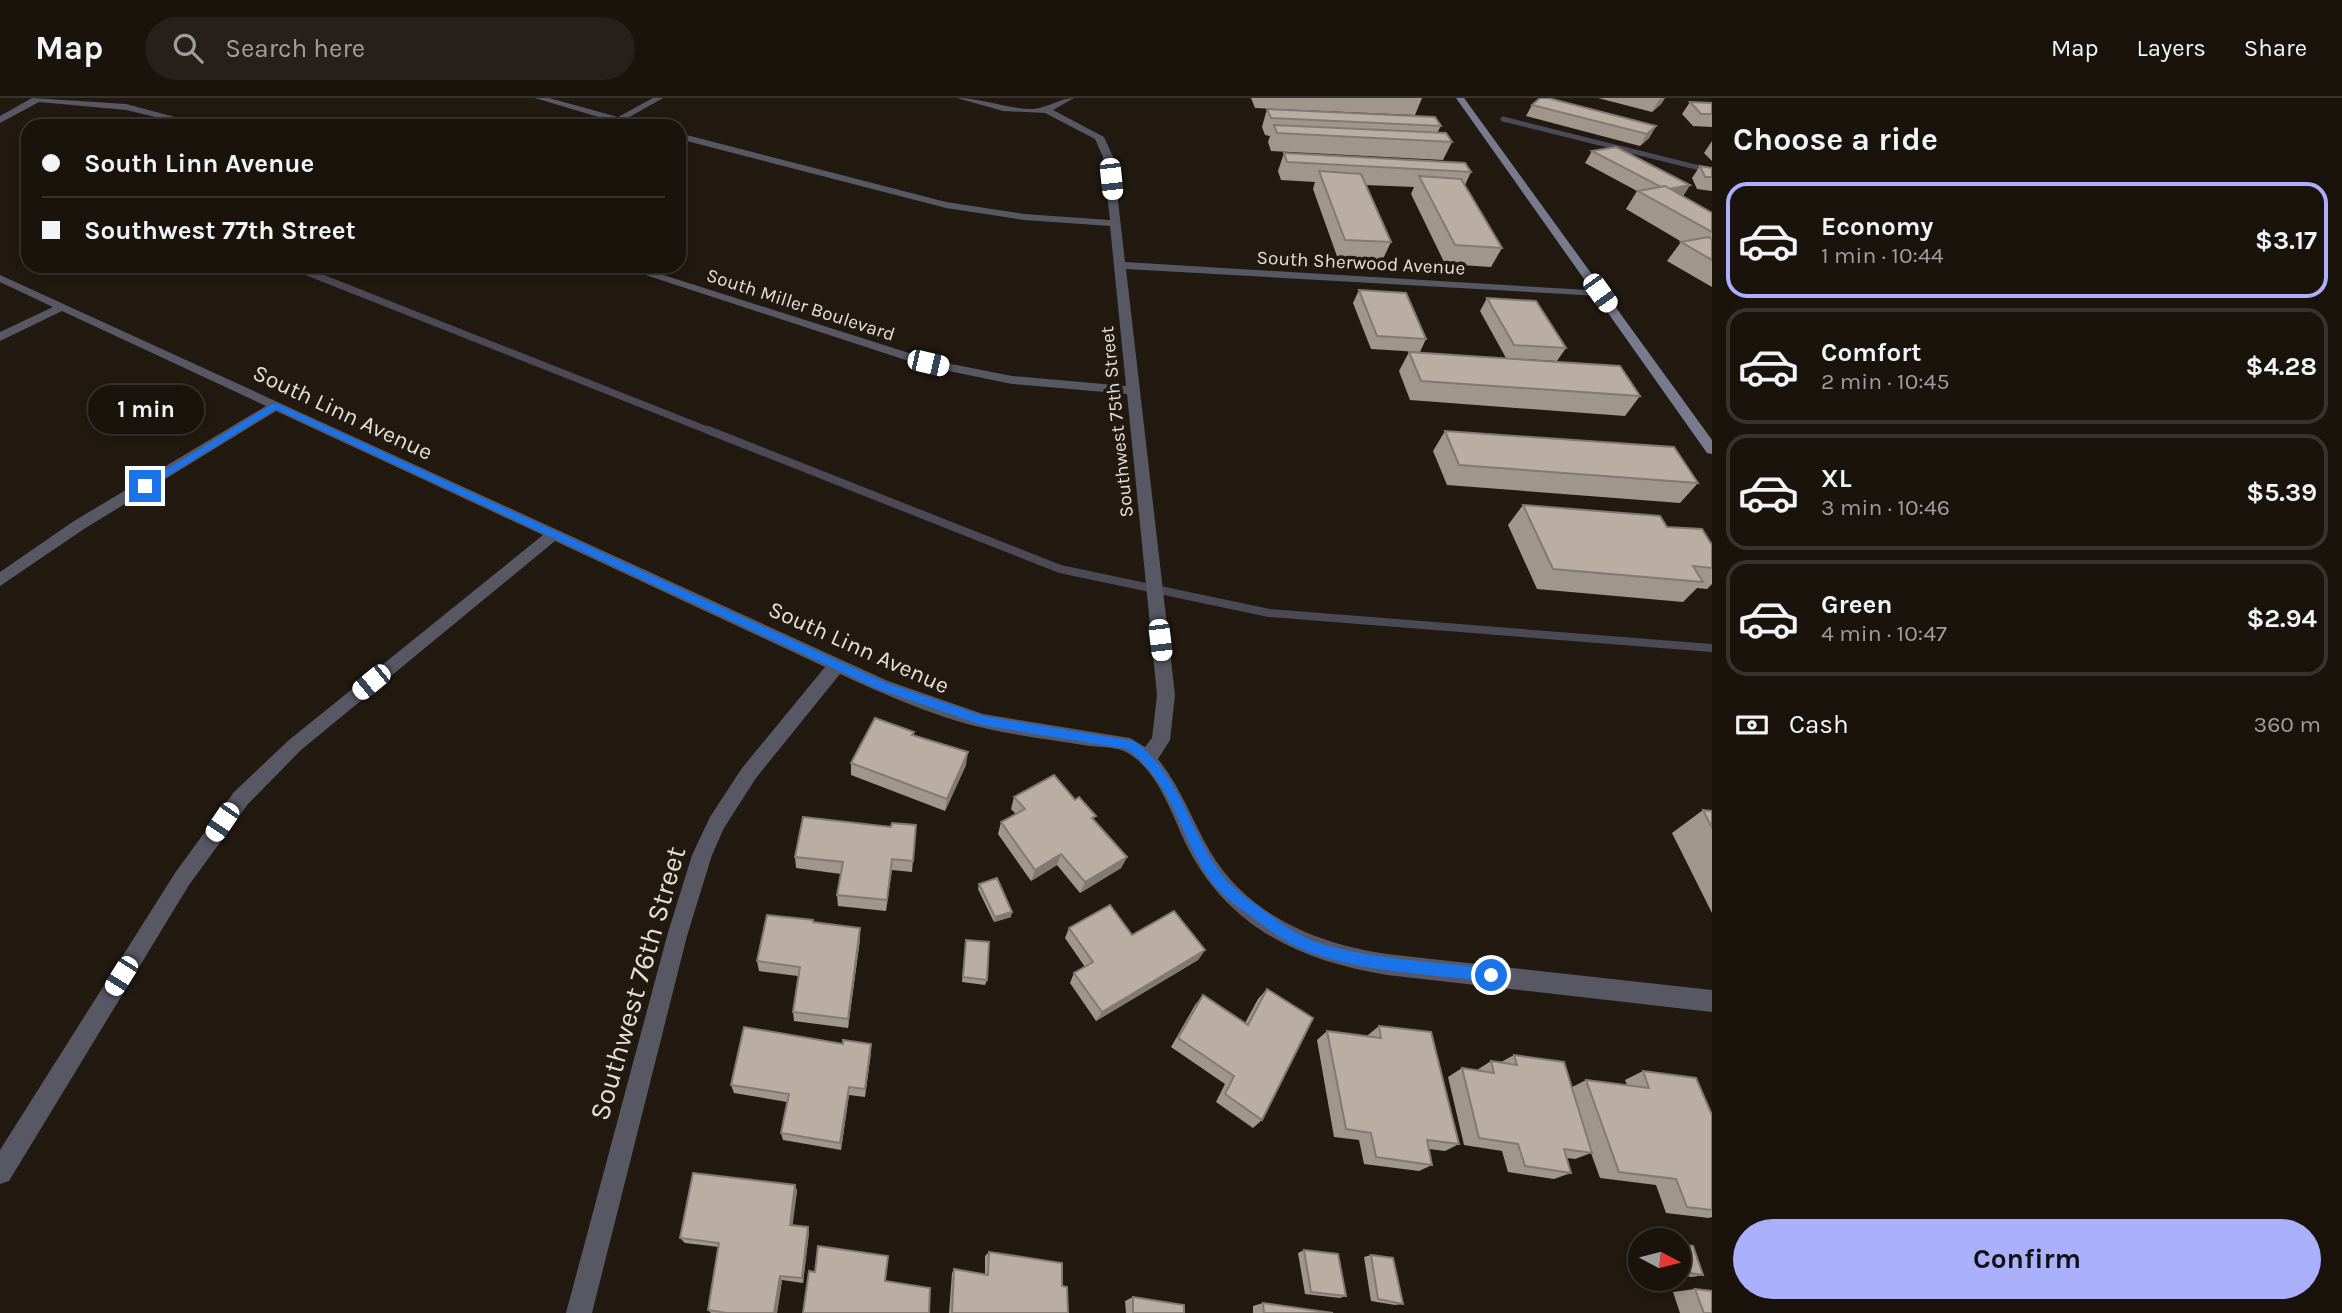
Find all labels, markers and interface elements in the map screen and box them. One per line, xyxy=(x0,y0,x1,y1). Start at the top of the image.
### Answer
search box xyxy=(145,17,635,80)
text: Map xyxy=(35,29,103,67)
icon: search xyxy=(169,29,207,67)
text: Search here xyxy=(225,33,365,64)
text: Map xyxy=(2051,34,2099,62)
text: Layers xyxy=(2137,34,2206,62)
text: Share xyxy=(2244,34,2307,62)
text: Choose a ride xyxy=(1733,121,1938,158)
text: South Linn Avenue xyxy=(84,148,314,179)
car xyxy=(1099,157,1124,201)
icon: car xyxy=(1737,209,1800,272)
text: Economy xyxy=(1821,211,1933,242)
text: Southwest 77th Street xyxy=(84,215,356,246)
text: $3.17 xyxy=(2255,225,2317,256)
text: 1 min · 10:44 xyxy=(1821,242,1944,269)
street label: South Sherwood Avenue xyxy=(1256,247,1466,279)
street label: South Miller Boulevard xyxy=(704,264,898,346)
car xyxy=(1580,270,1621,316)
street label: Southwest 75th Street xyxy=(1096,325,1138,519)
icon: car xyxy=(1737,335,1800,398)
text: Comfort xyxy=(1821,337,1922,368)
car xyxy=(906,348,951,378)
text: $4.28 xyxy=(2245,351,2317,382)
street label: South Linn Avenue xyxy=(249,359,437,466)
text: 2 min · 10:45 xyxy=(1821,368,1949,395)
callout: 1 min xyxy=(87,384,203,434)
text: 1 min xyxy=(117,396,175,423)
icon: car xyxy=(1737,461,1800,524)
text: XL xyxy=(1821,463,1852,494)
route end xyxy=(129,470,161,502)
text: $5.39 xyxy=(2246,477,2317,508)
text: 3 min · 10:46 xyxy=(1821,494,1950,521)
icon: car xyxy=(1737,587,1800,650)
text: Green xyxy=(1821,589,1893,620)
street label: South Linn Avenue xyxy=(764,595,953,699)
text: $2.94 xyxy=(2246,603,2317,634)
car xyxy=(1148,618,1173,662)
text: 4 min · 10:47 xyxy=(1821,620,1947,647)
car xyxy=(349,661,394,703)
icon: cash xyxy=(1733,706,1771,744)
text: Cash xyxy=(1789,709,1849,740)
text: 360 m xyxy=(2254,711,2321,738)
car xyxy=(202,799,243,845)
street label: Southwest 76th Street xyxy=(583,842,692,1124)
car xyxy=(101,953,142,999)
route start xyxy=(1475,959,1507,991)
button: Confirm xyxy=(1733,1219,2321,1299)
north arrow xyxy=(1628,1228,1690,1292)
map controls xyxy=(1628,1228,1691,1291)

